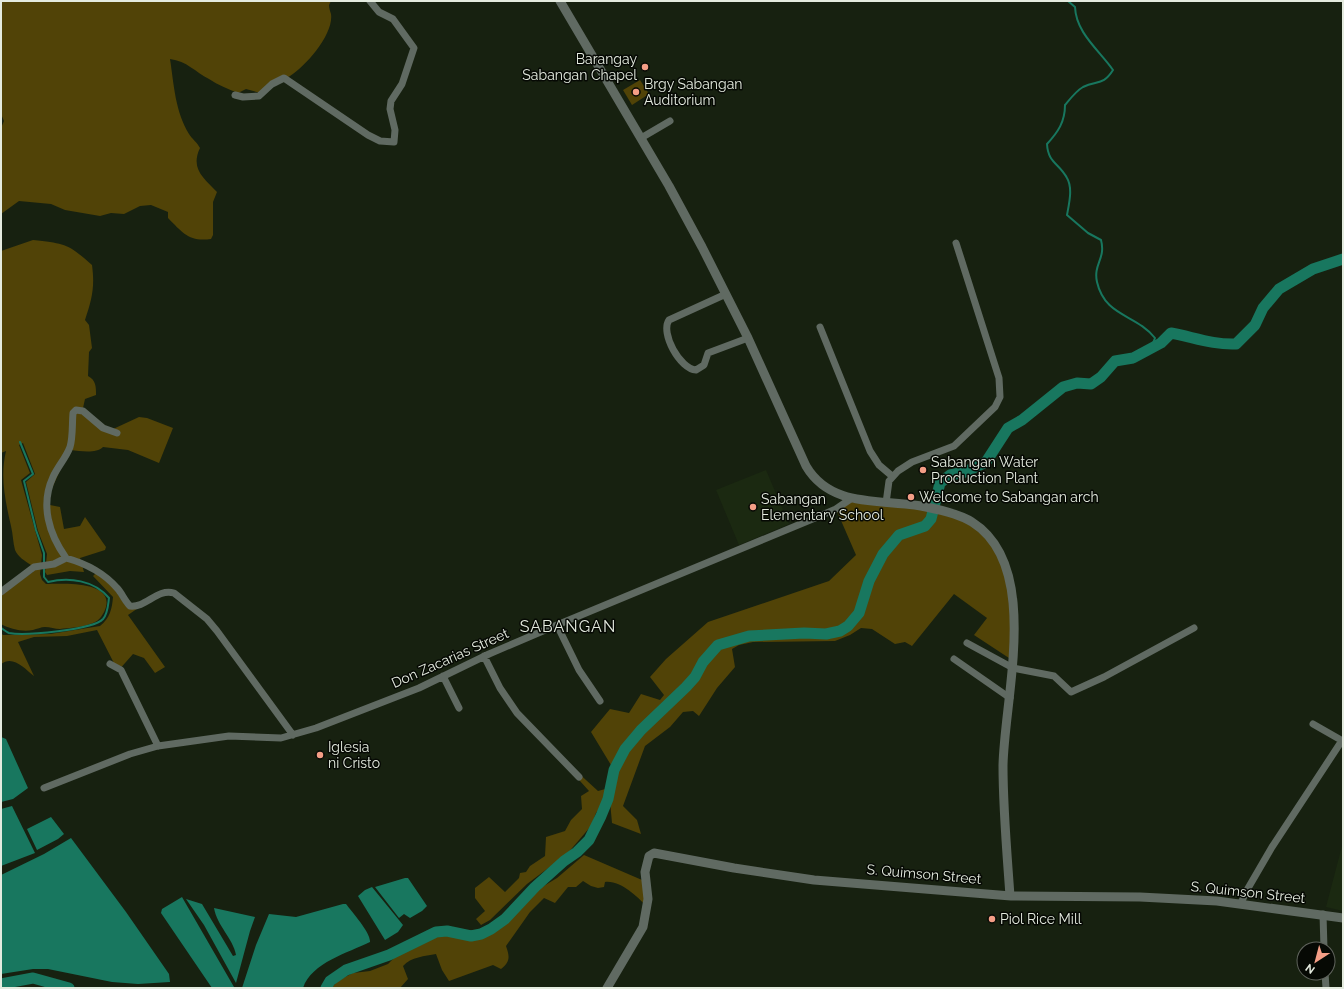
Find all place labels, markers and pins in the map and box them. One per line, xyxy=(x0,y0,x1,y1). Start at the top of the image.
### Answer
place label: Barangay Sabangan Chapel xyxy=(522,51,637,83)
marker: Barangay Sabangan Chapel xyxy=(640,62,650,72)
place label: Brgy Sabangan Auditorium xyxy=(644,76,742,108)
marker: Brgy Sabangan Auditorium xyxy=(631,87,641,97)
place label: Sabangan Water Production Plant xyxy=(931,454,1038,486)
marker: Sabangan Water Production Plant xyxy=(918,465,928,475)
place label: Welcome to Sabangan arch xyxy=(919,489,1099,505)
place label: Sabangan Elementary School xyxy=(761,491,884,523)
marker: Welcome to Sabangan arch xyxy=(906,492,916,502)
marker: Sabangan Elementary School xyxy=(748,502,758,512)
place label: Iglesia ni Cristo xyxy=(328,739,380,771)
marker: Iglesia ni Cristo xyxy=(315,750,325,760)
place label: Piol Rice Mill xyxy=(1000,911,1082,927)
marker: Piol Rice Mill xyxy=(987,914,997,924)

